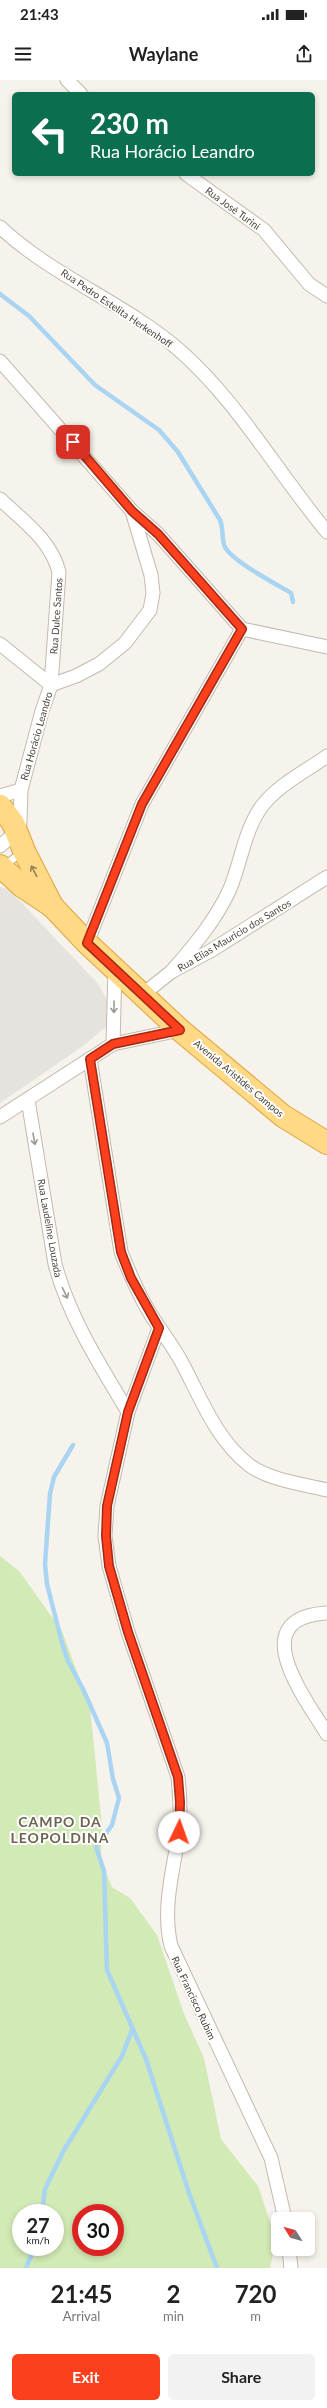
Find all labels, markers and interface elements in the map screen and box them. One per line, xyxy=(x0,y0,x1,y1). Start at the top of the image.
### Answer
text: 21:43 xyxy=(20,5,59,23)
icon: menu xyxy=(12,43,34,65)
text: Waylane xyxy=(129,43,198,65)
icon: share xyxy=(293,43,315,65)
text: 230 m xyxy=(90,106,169,140)
icon: left xyxy=(24,108,76,160)
text: Rua Horácio Leandro xyxy=(90,140,255,162)
street label: Rua José Turini xyxy=(203,184,263,232)
street label: Rua Pedro Estelita Herkenhoff xyxy=(59,266,175,350)
pin xyxy=(56,425,90,459)
icon: arrive xyxy=(62,431,84,453)
street label: Rua Dulce Santos xyxy=(47,577,65,655)
street label: Rua Horácio Leandro xyxy=(18,690,54,782)
one-way arrow xyxy=(30,865,37,877)
street label: Rua Elias Maurício dos Santos xyxy=(175,896,293,974)
one-way arrow xyxy=(110,1000,118,1013)
street label: Avenida Aristides Campos xyxy=(191,1037,287,1119)
one-way arrow xyxy=(30,1132,38,1145)
street label: Rua Laudeline Louzada xyxy=(35,1178,65,1278)
one-way arrow xyxy=(61,1287,69,1299)
position arrow xyxy=(158,1811,200,1853)
district label: CAMPO DA LEOPOLDINA xyxy=(11,1813,109,1846)
street label: Rua Francisco Rubim xyxy=(169,1954,219,2042)
speed limit sign: 30 xyxy=(72,2204,124,2256)
north arrow xyxy=(271,2212,315,2256)
map controls xyxy=(271,2212,315,2256)
text: 27 xyxy=(26,2213,50,2237)
text: km/h xyxy=(26,2234,50,2246)
text: 21:45 xyxy=(51,2279,112,2308)
text: 2 xyxy=(167,2279,181,2308)
text: 720 xyxy=(235,2279,276,2308)
text: Arrival xyxy=(63,2308,100,2324)
text: min xyxy=(163,2308,184,2324)
text: m xyxy=(250,2308,261,2324)
button: Exit xyxy=(12,2354,160,2400)
button: Share xyxy=(168,2354,315,2400)

